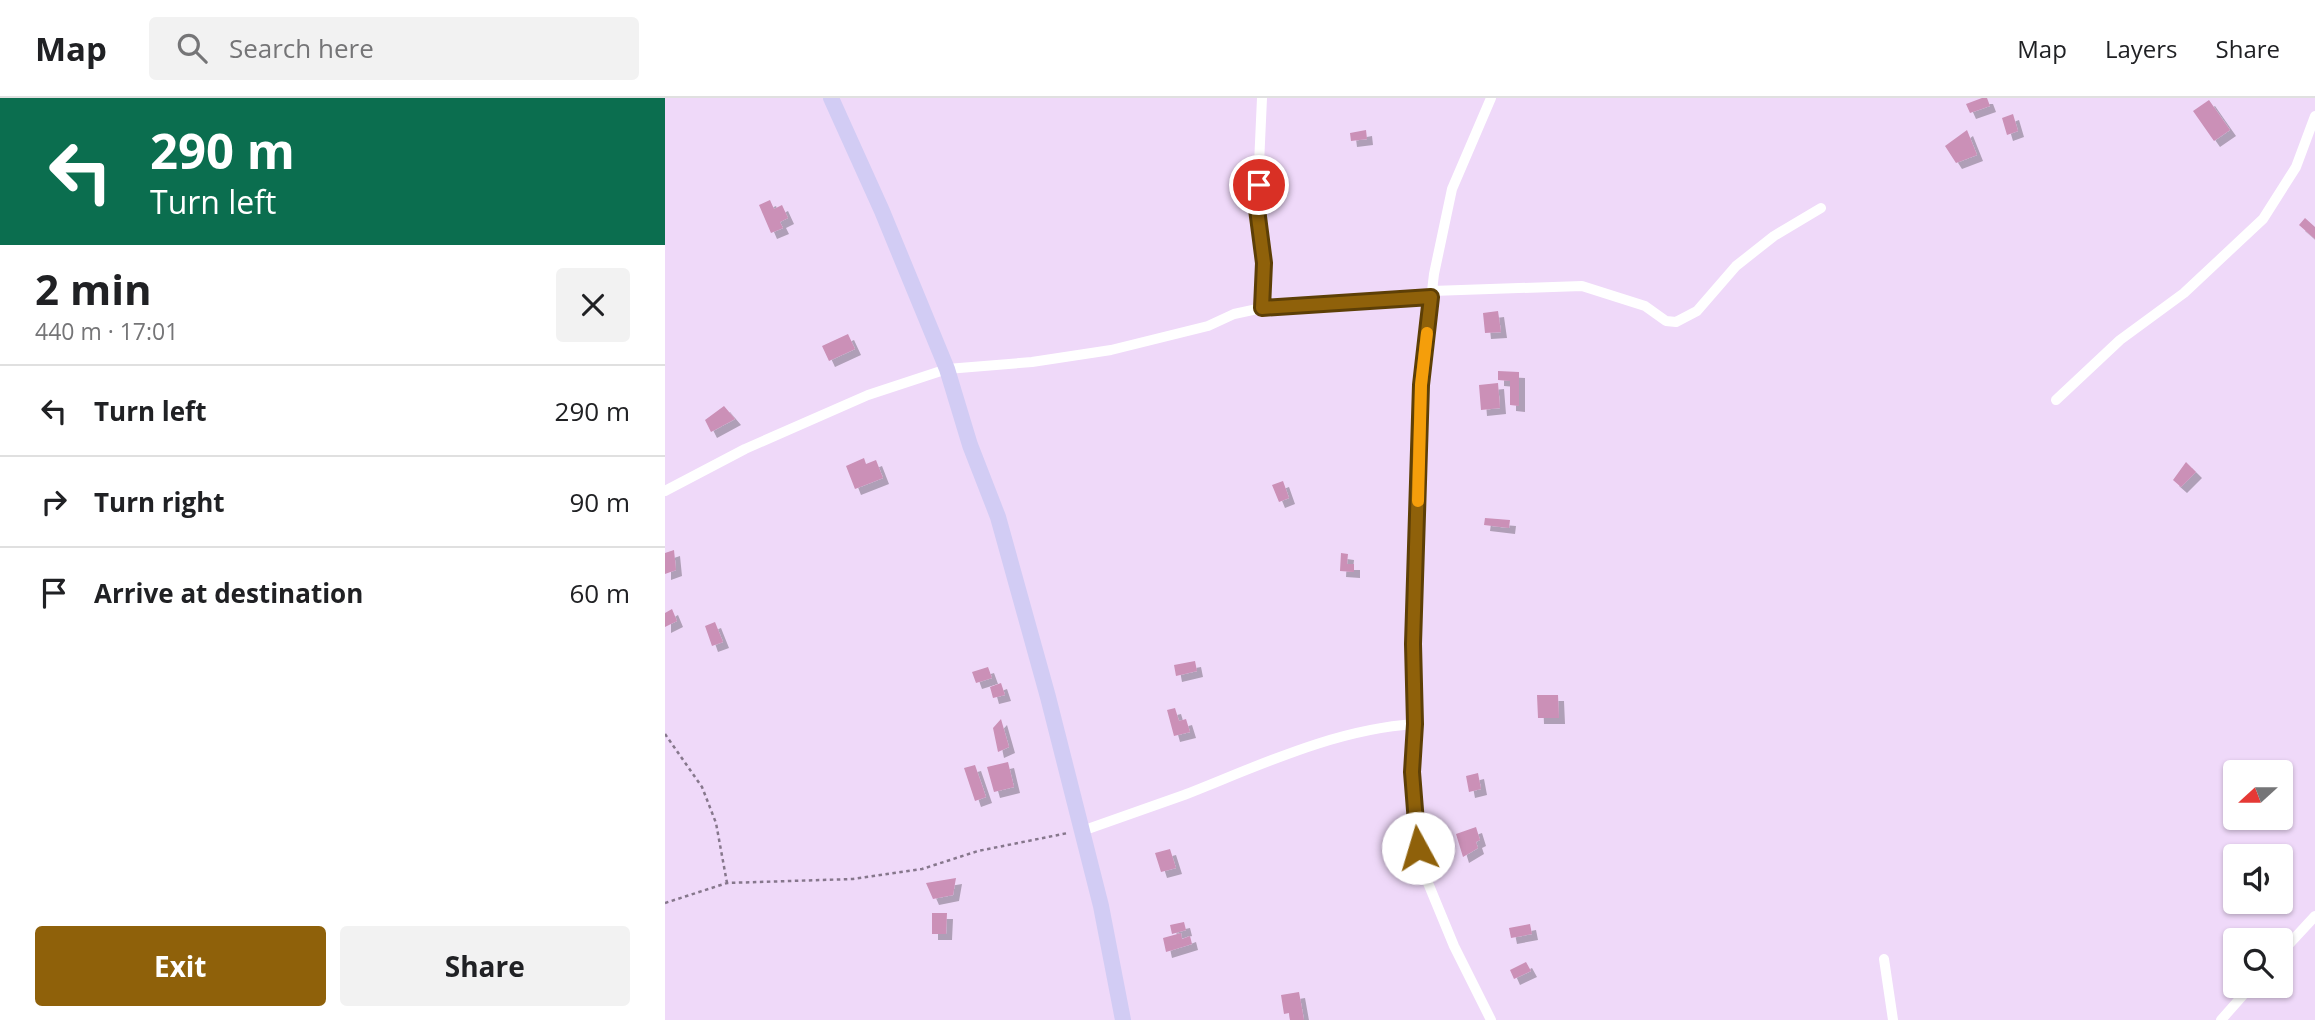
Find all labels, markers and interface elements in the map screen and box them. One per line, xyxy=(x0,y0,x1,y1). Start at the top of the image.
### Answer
search box xyxy=(149,17,639,80)
text: Map xyxy=(35,26,107,71)
icon: search xyxy=(173,29,211,67)
text: Search here xyxy=(229,30,374,66)
text: Map xyxy=(2017,32,2067,65)
text: Layers xyxy=(2105,32,2178,65)
text: Share xyxy=(2216,32,2280,65)
text: 290 m xyxy=(150,117,295,183)
icon: left xyxy=(35,126,126,217)
pin xyxy=(1229,155,1289,215)
icon: arrive xyxy=(1240,166,1278,204)
text: Turn left xyxy=(150,180,276,223)
text: 2 min xyxy=(35,260,152,317)
button: close xyxy=(556,268,630,342)
text: 440 m · 17:01 xyxy=(35,315,178,347)
icon: left xyxy=(35,392,73,430)
text: Turn left xyxy=(94,393,206,429)
text: 290 m xyxy=(555,393,630,429)
icon: right xyxy=(35,483,73,521)
text: Turn right xyxy=(94,484,225,520)
text: 90 m xyxy=(569,484,630,520)
icon: arrive xyxy=(35,574,73,612)
text: Arrive at destination xyxy=(94,575,363,611)
text: 60 m xyxy=(569,575,630,611)
north arrow xyxy=(2223,760,2293,830)
map controls xyxy=(2223,760,2293,998)
position arrow xyxy=(1381,811,1455,885)
button: sound xyxy=(2223,844,2293,914)
button: Exit xyxy=(35,926,326,1006)
button: Share xyxy=(340,926,630,1006)
button: search xyxy=(2223,928,2293,998)

